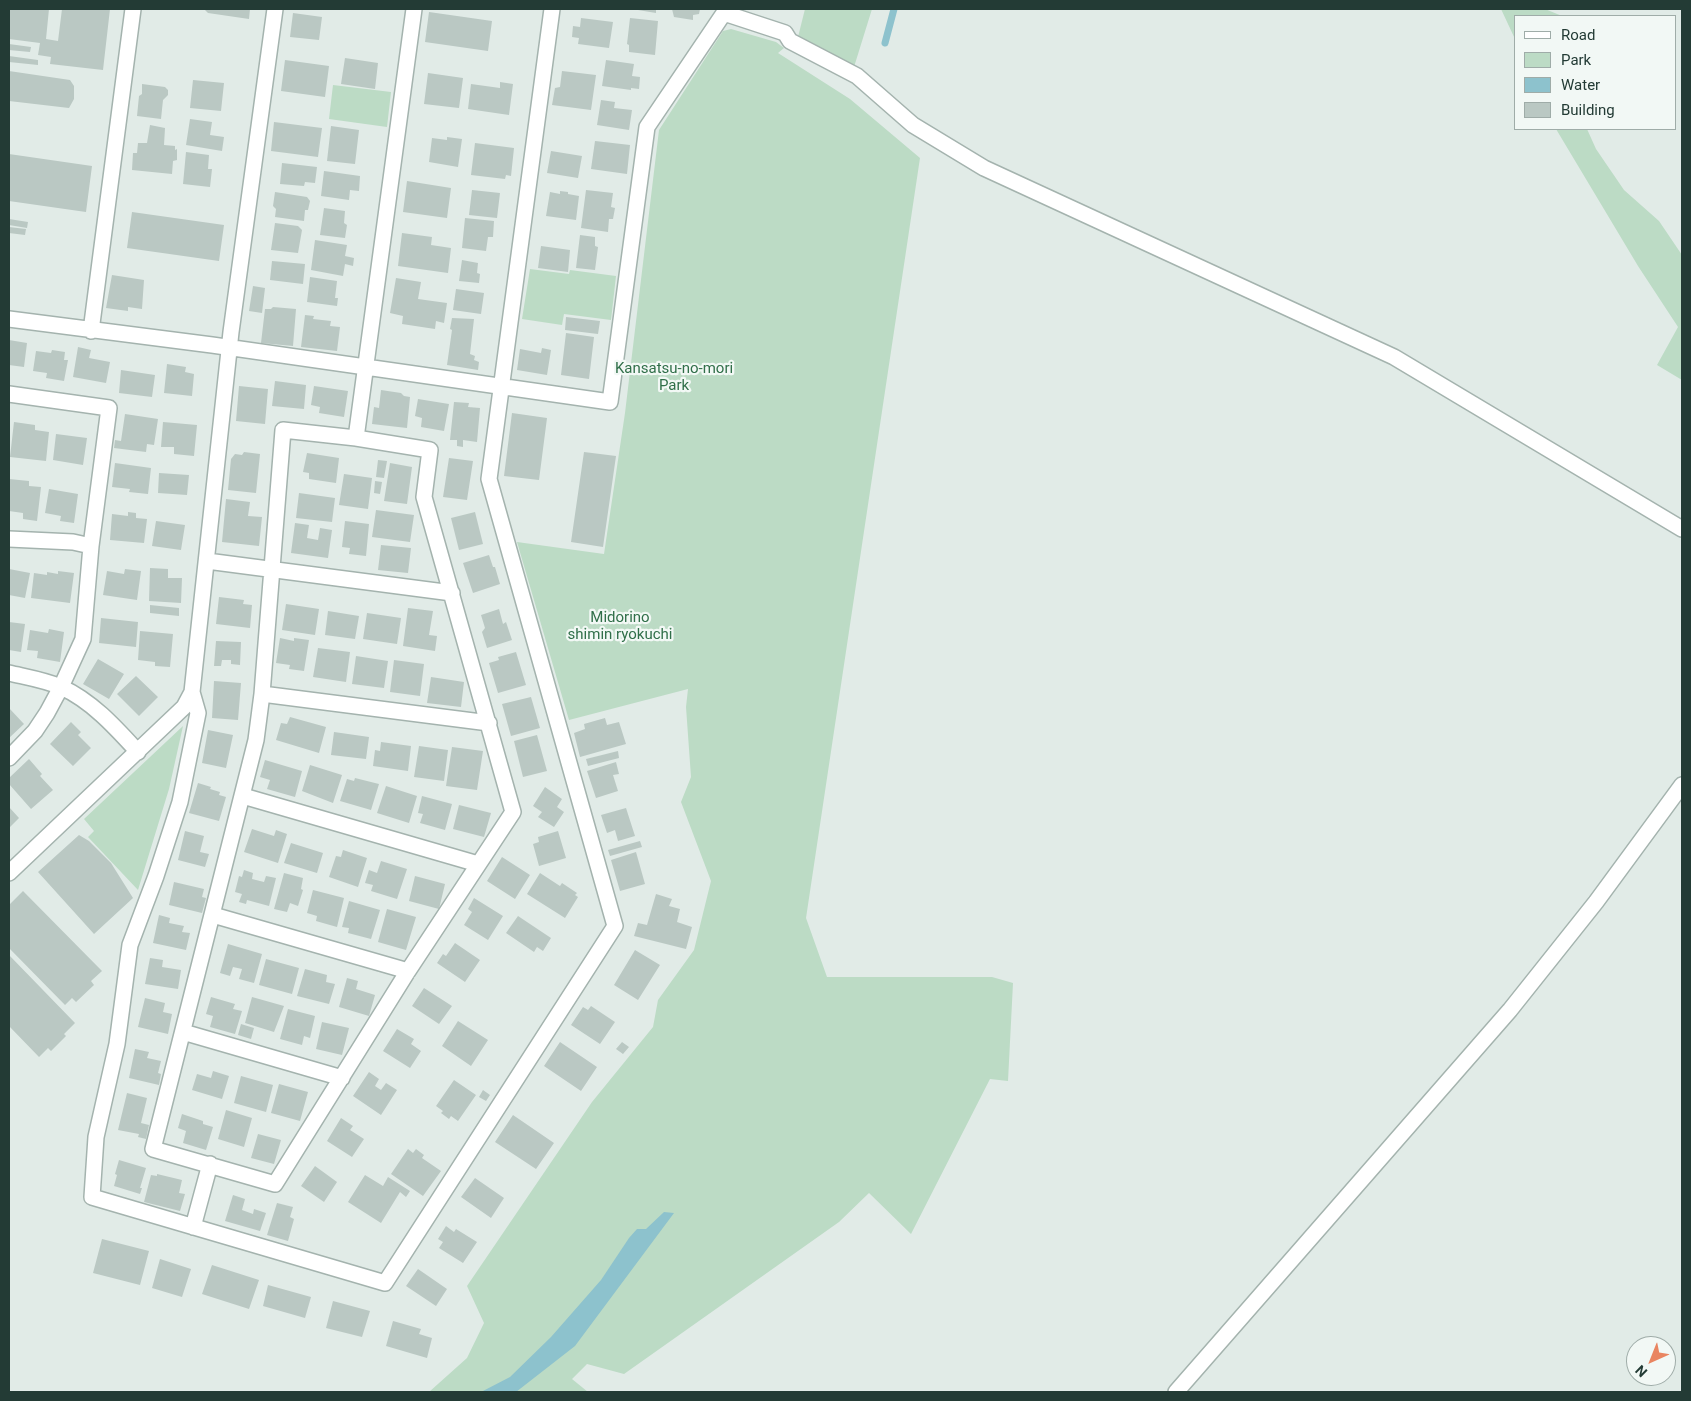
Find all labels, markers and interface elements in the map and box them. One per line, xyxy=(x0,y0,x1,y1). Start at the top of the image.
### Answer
legend xyxy=(1514,15,1676,130)
text: Road xyxy=(1561,26,1595,44)
text: Park xyxy=(1561,51,1591,69)
text: Water xyxy=(1561,76,1600,94)
text: Building xyxy=(1561,101,1615,119)
park label: Kansatsu-no-mori Park xyxy=(615,360,733,395)
park label: Midorino shimin ryokuchi xyxy=(568,609,672,644)
north arrow xyxy=(1626,1336,1676,1386)
text: N xyxy=(1632,1362,1650,1380)

